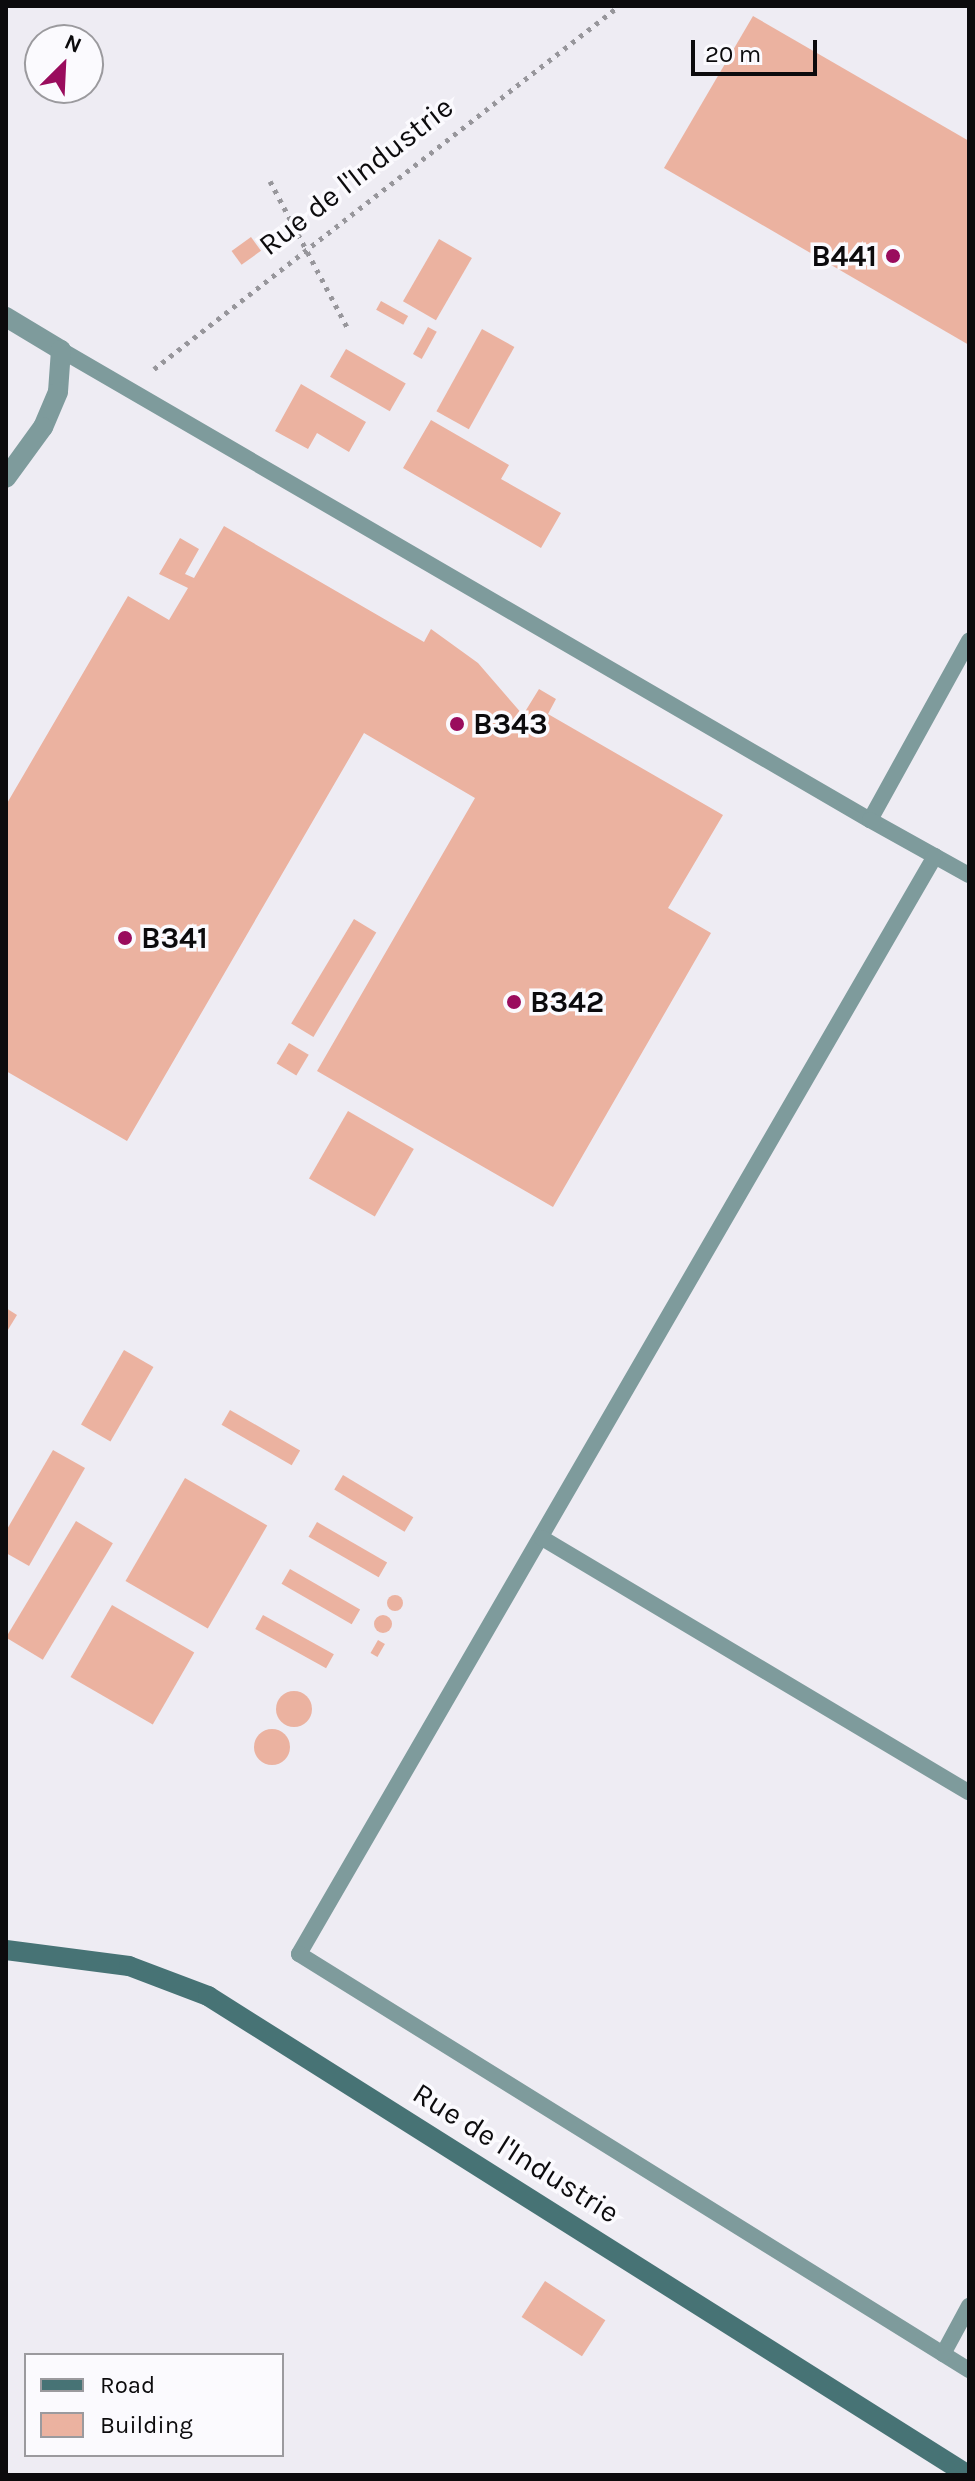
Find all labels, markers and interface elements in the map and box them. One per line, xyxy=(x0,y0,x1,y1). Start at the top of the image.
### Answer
north arrow xyxy=(24,24,104,104)
scale bar xyxy=(695,24,821,74)
text: N xyxy=(60,29,85,59)
text: 20 m xyxy=(705,40,761,68)
street label: Rue de l'Industrie xyxy=(252,89,460,263)
place label: B441 xyxy=(811,238,877,274)
marker: B441 xyxy=(884,247,902,265)
place label: B343 xyxy=(473,706,548,742)
marker: B343 xyxy=(448,715,466,733)
place label: B341 xyxy=(141,920,208,956)
marker: B341 xyxy=(116,929,134,947)
place label: B342 xyxy=(530,984,604,1020)
marker: B342 xyxy=(505,993,523,1011)
street label: Rue de l'Industrie xyxy=(406,2075,626,2231)
legend xyxy=(24,2353,284,2457)
text: Road xyxy=(100,2371,155,2399)
text: Building xyxy=(100,2411,193,2439)

